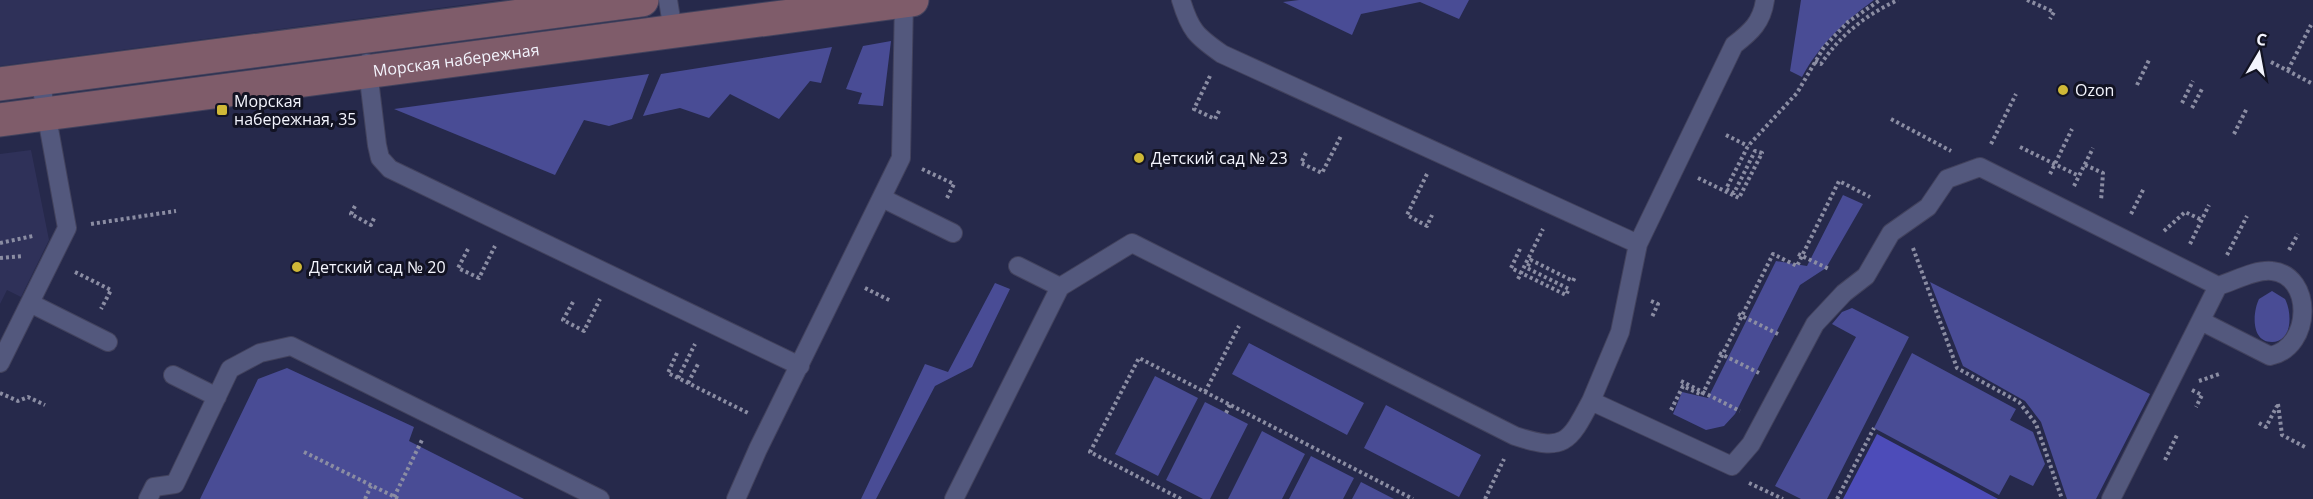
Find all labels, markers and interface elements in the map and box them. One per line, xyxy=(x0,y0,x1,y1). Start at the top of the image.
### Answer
north arrow xyxy=(2229,24,2289,84)
text: С xyxy=(2255,28,2269,51)
street label: Морская набережная xyxy=(372,38,541,82)
place label: Ozon xyxy=(2075,79,2114,101)
marker: Ozon xyxy=(2056,83,2070,97)
place label: Морская набережная, 35 xyxy=(234,90,357,130)
marker: Морская набережная, 35 xyxy=(215,103,229,117)
place label: Детский сад № 23 xyxy=(1151,147,1288,169)
marker: Детский сад № 23 xyxy=(1132,151,1146,165)
place label: Детский сад № 20 xyxy=(309,256,446,278)
marker: Детский сад № 20 xyxy=(290,260,304,274)

